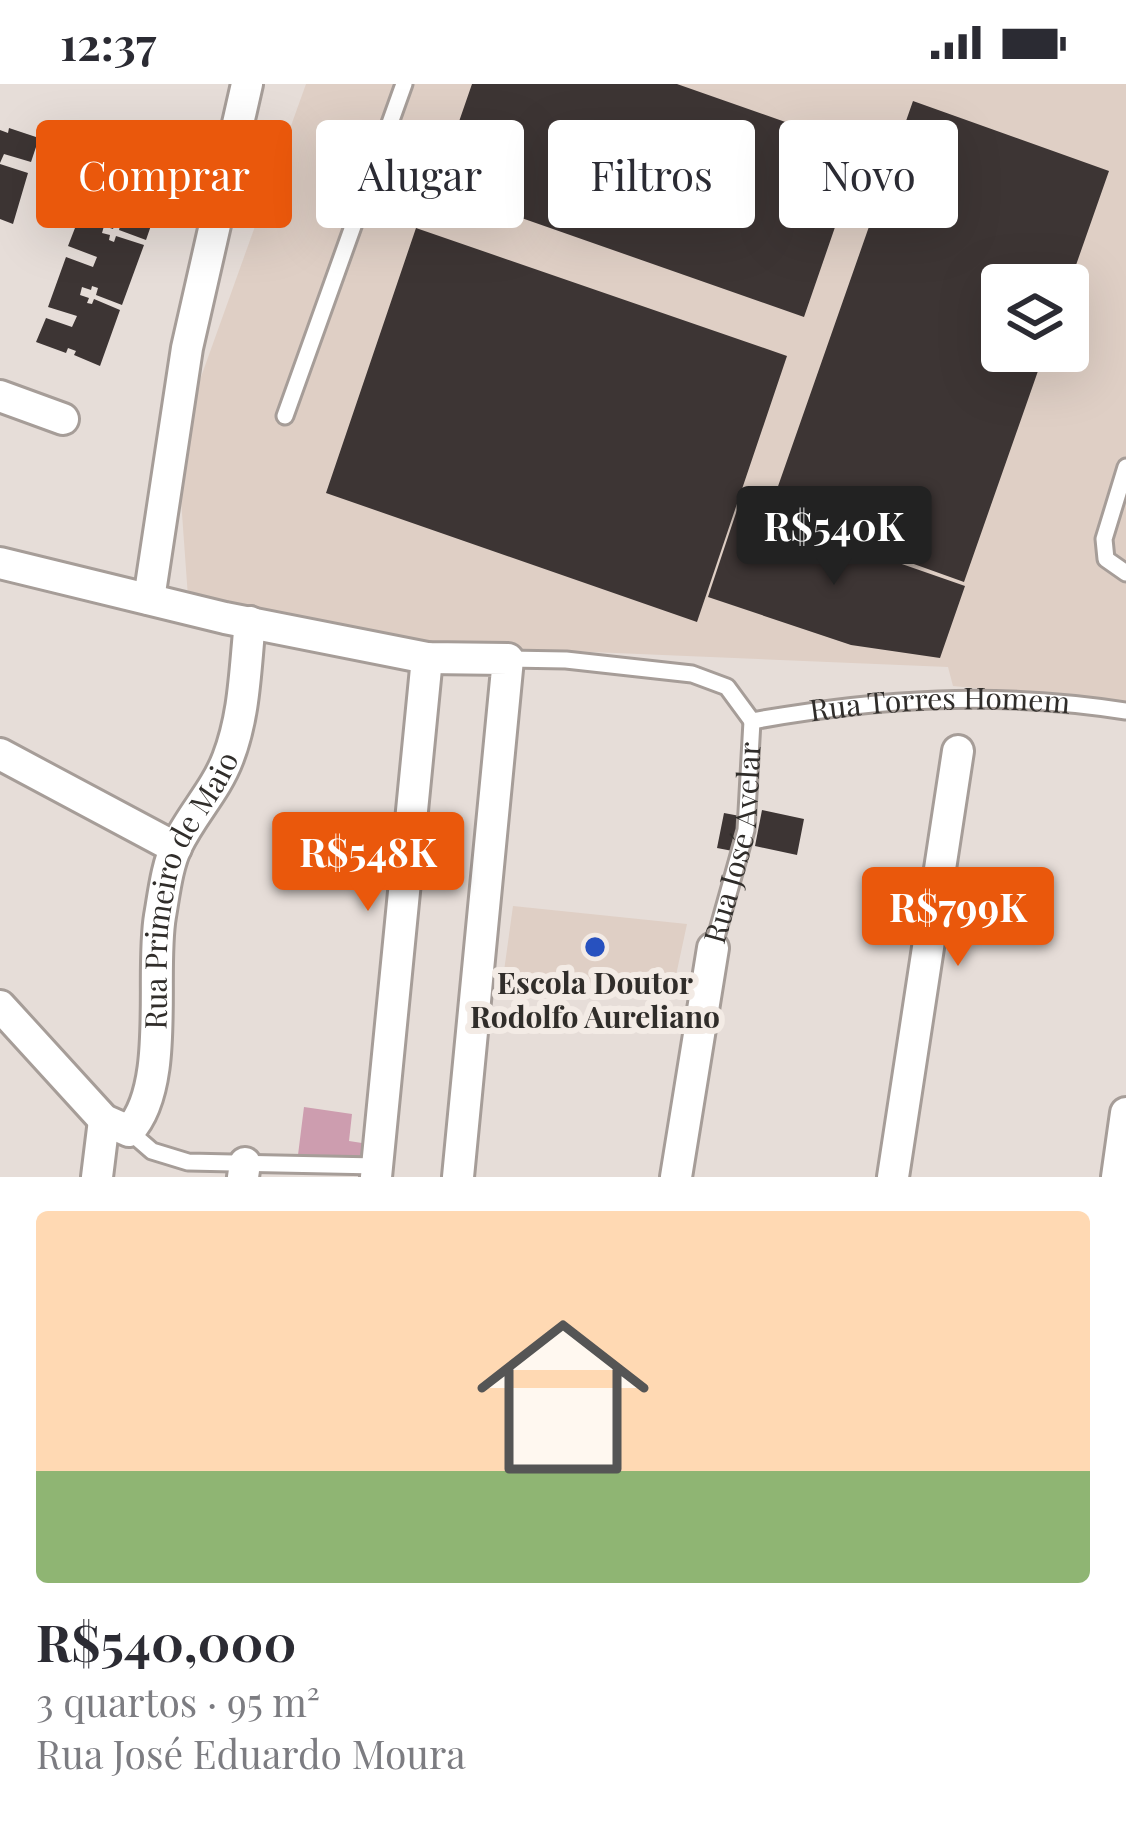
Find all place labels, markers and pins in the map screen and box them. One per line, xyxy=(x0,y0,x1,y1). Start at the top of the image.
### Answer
pin: R$540K xyxy=(736,486,932,588)
pin: R$548K xyxy=(270,812,466,914)
pin: R$799K xyxy=(860,867,1056,969)
marker: Escola Doutor Rodolfo Aureliano xyxy=(582,934,608,960)
place label: Escola Doutor Rodolfo Aureliano xyxy=(470,962,720,1036)

